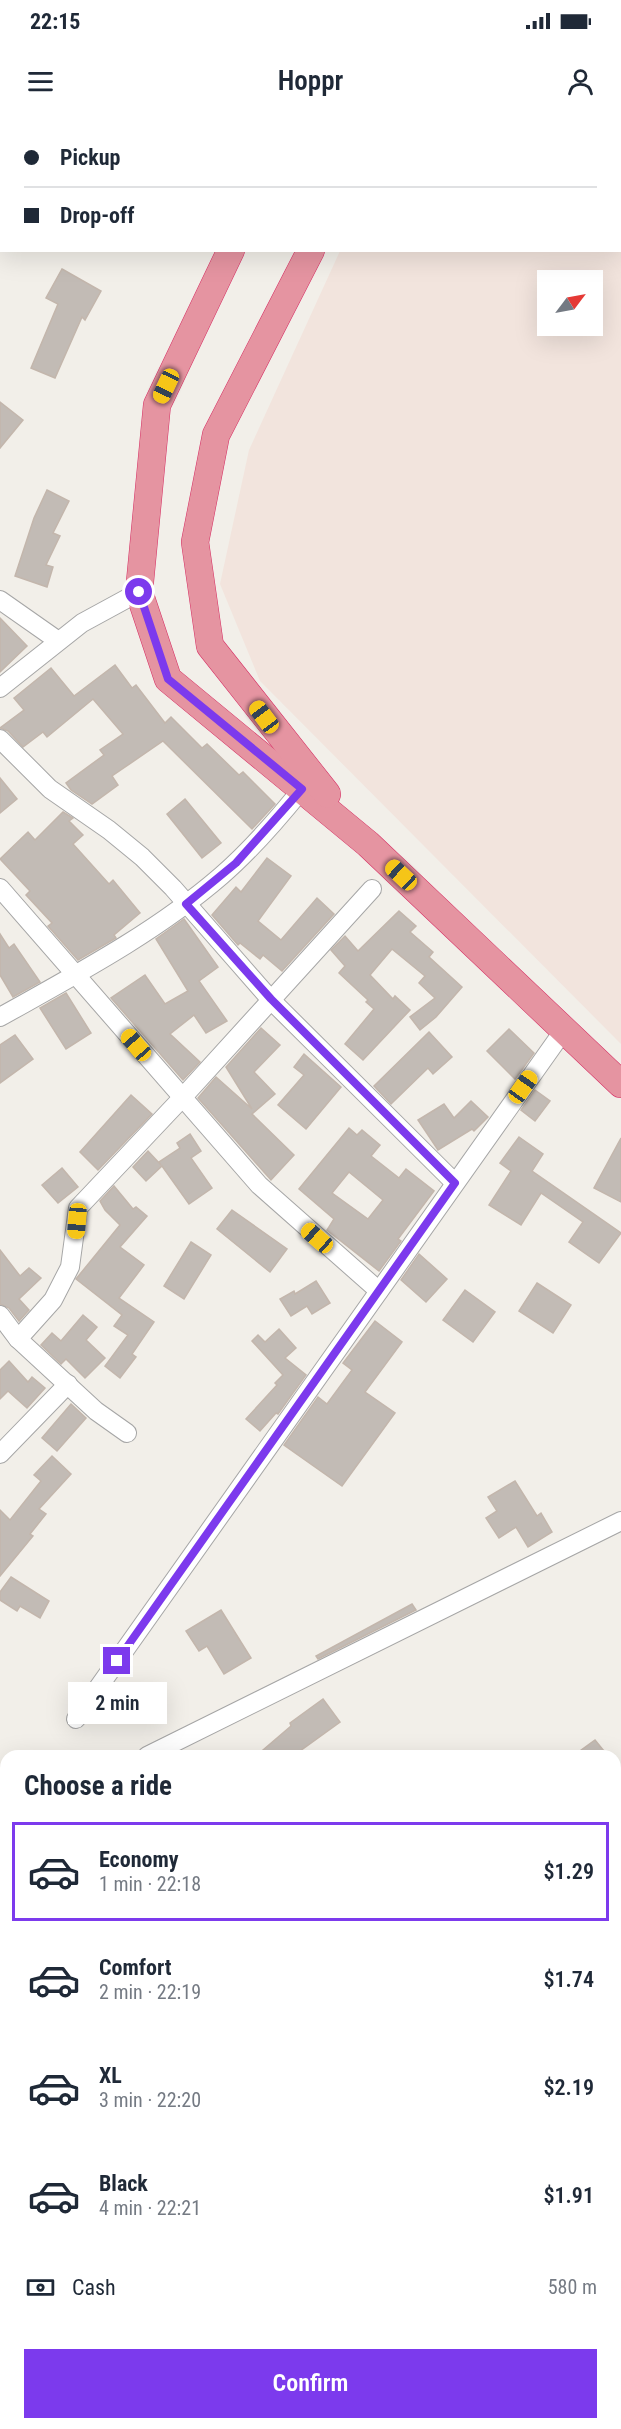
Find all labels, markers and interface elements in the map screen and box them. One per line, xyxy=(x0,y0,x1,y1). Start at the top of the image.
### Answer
text: 22:15 xyxy=(30,9,81,34)
icon: menu xyxy=(24,65,57,98)
text: Hoppr xyxy=(278,65,343,97)
icon: person xyxy=(564,65,597,98)
text: Pickup xyxy=(60,145,120,170)
text: Drop-off xyxy=(60,203,134,228)
north arrow xyxy=(537,270,603,336)
map controls xyxy=(537,270,603,336)
car xyxy=(150,366,182,406)
route start xyxy=(125,578,152,605)
car xyxy=(246,697,282,737)
car xyxy=(382,856,420,894)
car xyxy=(117,1026,155,1064)
car xyxy=(505,1067,541,1107)
car xyxy=(66,1202,88,1240)
car xyxy=(298,1219,336,1257)
route end xyxy=(103,1647,130,1674)
callout: 2 min xyxy=(68,1682,166,1724)
text: 2 min xyxy=(95,1691,140,1715)
text: Choose a ride xyxy=(24,1770,172,1802)
icon: car xyxy=(27,1845,81,1899)
text: Economy xyxy=(99,1847,179,1872)
text: $1.29 xyxy=(543,1859,594,1884)
text: 1 min · 22:18 xyxy=(99,1872,201,1896)
icon: car xyxy=(27,1953,81,2007)
text: Comfort xyxy=(99,1955,172,1980)
text: $1.74 xyxy=(543,1967,594,1992)
text: 2 min · 22:19 xyxy=(99,1980,201,2004)
icon: car xyxy=(27,2061,81,2115)
text: XL xyxy=(99,2063,122,2088)
text: $2.19 xyxy=(543,2075,594,2100)
text: 3 min · 22:20 xyxy=(99,2088,201,2112)
icon: car xyxy=(27,2169,81,2223)
text: Black xyxy=(99,2171,148,2196)
text: $1.91 xyxy=(543,2183,594,2208)
text: 4 min · 22:21 xyxy=(99,2196,201,2220)
icon: cash xyxy=(24,2271,57,2304)
text: Cash xyxy=(72,2275,116,2300)
text: 580 m xyxy=(548,2275,597,2299)
button: Confirm xyxy=(24,2349,597,2418)

